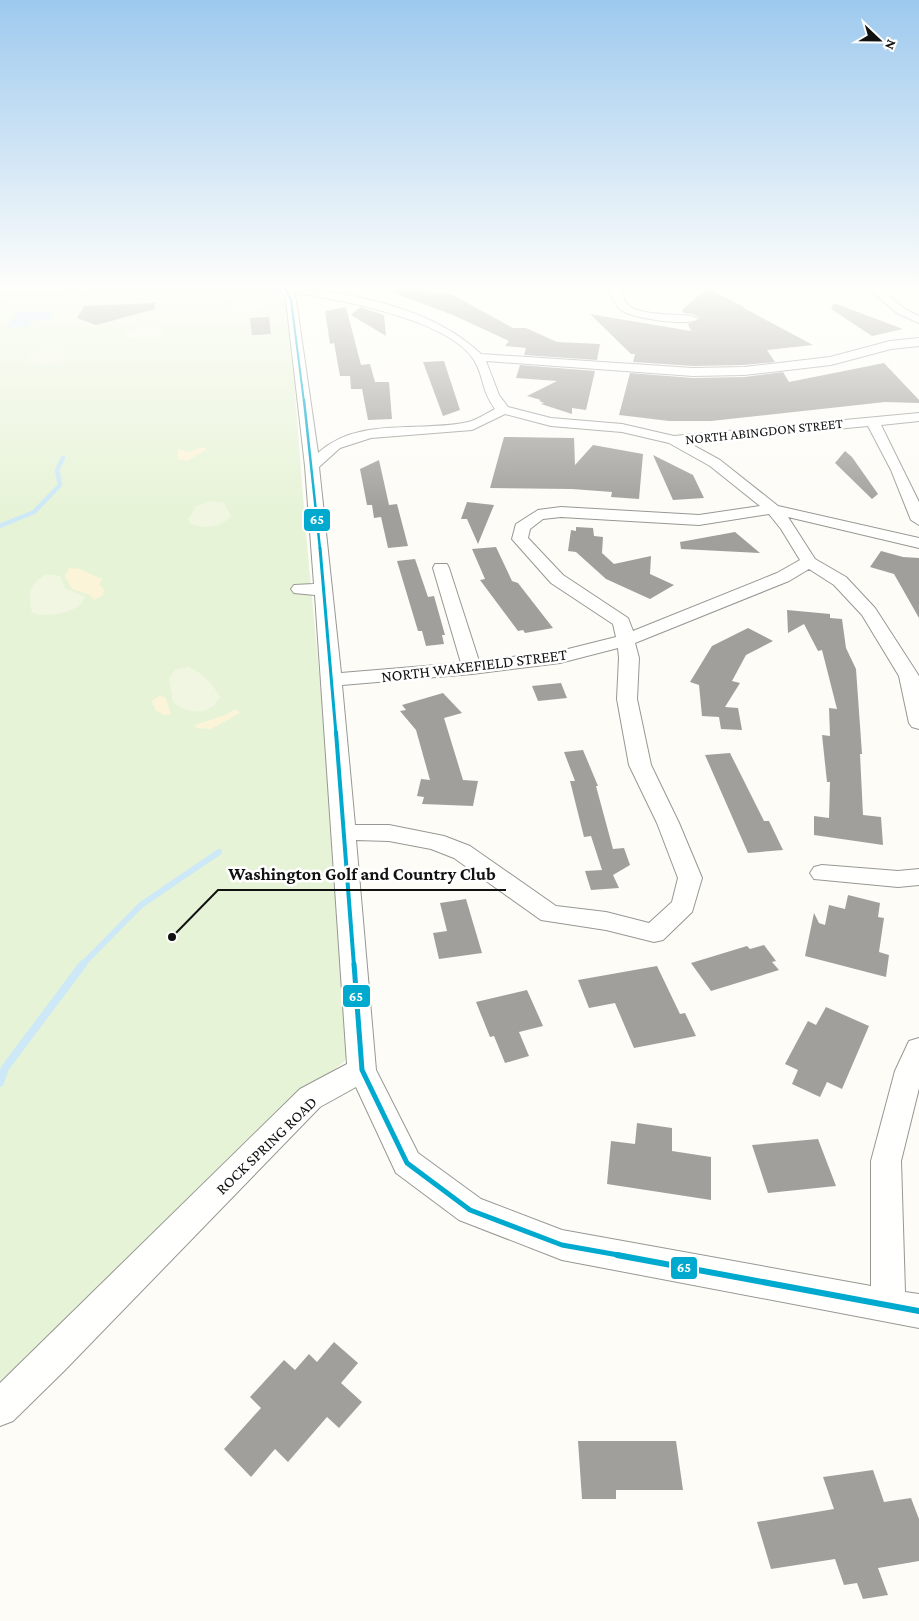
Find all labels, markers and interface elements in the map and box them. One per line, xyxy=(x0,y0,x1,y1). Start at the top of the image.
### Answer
north arrow xyxy=(854,15,904,65)
text: N xyxy=(882,37,900,53)
street label: NORTH ABINGDON STREET xyxy=(684,415,844,447)
line badge: 65 xyxy=(303,508,331,532)
text: 65 xyxy=(310,511,324,527)
street label: NORTH WAKEFIELD STREET xyxy=(380,646,568,685)
callout: Washington Golf and Country Club xyxy=(218,857,506,890)
text: Washington Golf and Country Club xyxy=(227,864,496,884)
line badge: 65 xyxy=(342,984,371,1008)
text: 65 xyxy=(349,988,363,1004)
street label: ROCK SPRING ROAD xyxy=(213,1093,320,1198)
line badge: 65 xyxy=(670,1256,698,1280)
text: 65 xyxy=(677,1259,691,1275)

